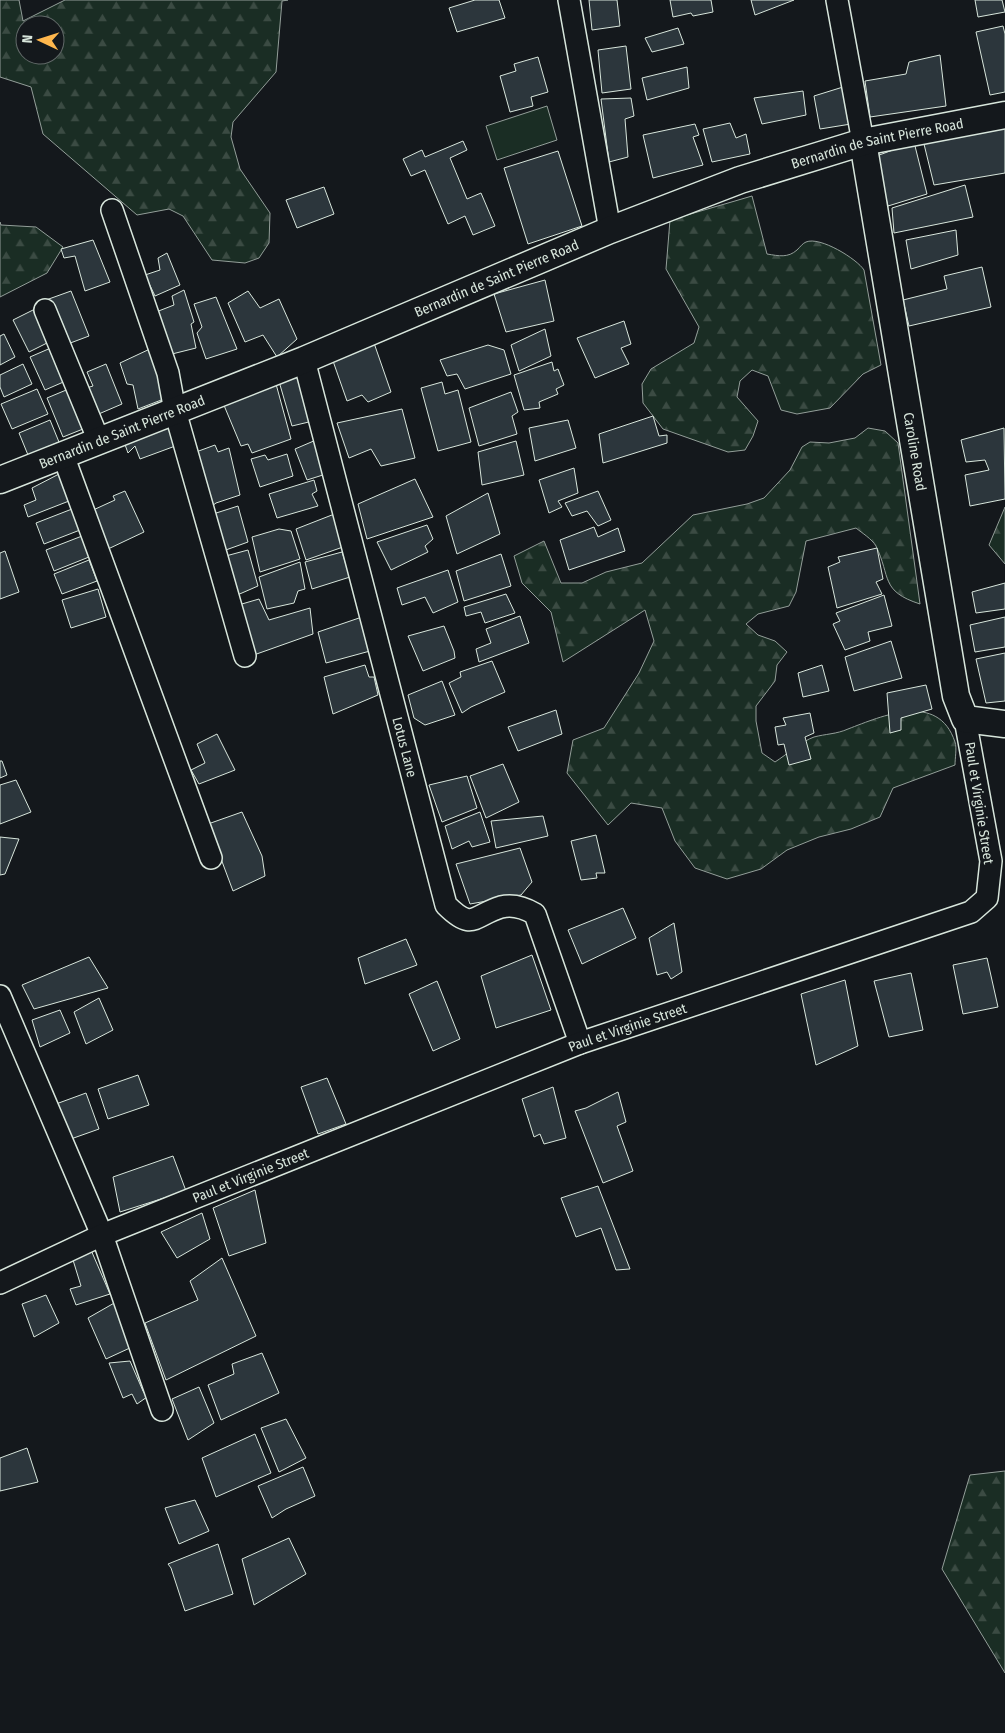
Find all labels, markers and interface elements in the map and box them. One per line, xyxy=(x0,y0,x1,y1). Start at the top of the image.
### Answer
north arrow xyxy=(15,15,65,65)
text: N xyxy=(19,34,36,44)
street label: Bernardin de Saint Pierre Road xyxy=(789,115,965,172)
street label: Bernardin de Saint Pierre Road xyxy=(412,236,581,321)
street label: Bernardin de Saint Pierre Road xyxy=(37,392,207,472)
street label: Caroline Road xyxy=(900,411,930,492)
street label: Lotus Lane xyxy=(389,715,421,779)
street label: Paul et Virginie Street xyxy=(961,741,997,866)
street label: Paul et Virginie Street xyxy=(566,999,689,1055)
street label: Paul et Virginie Street xyxy=(190,1144,312,1206)

